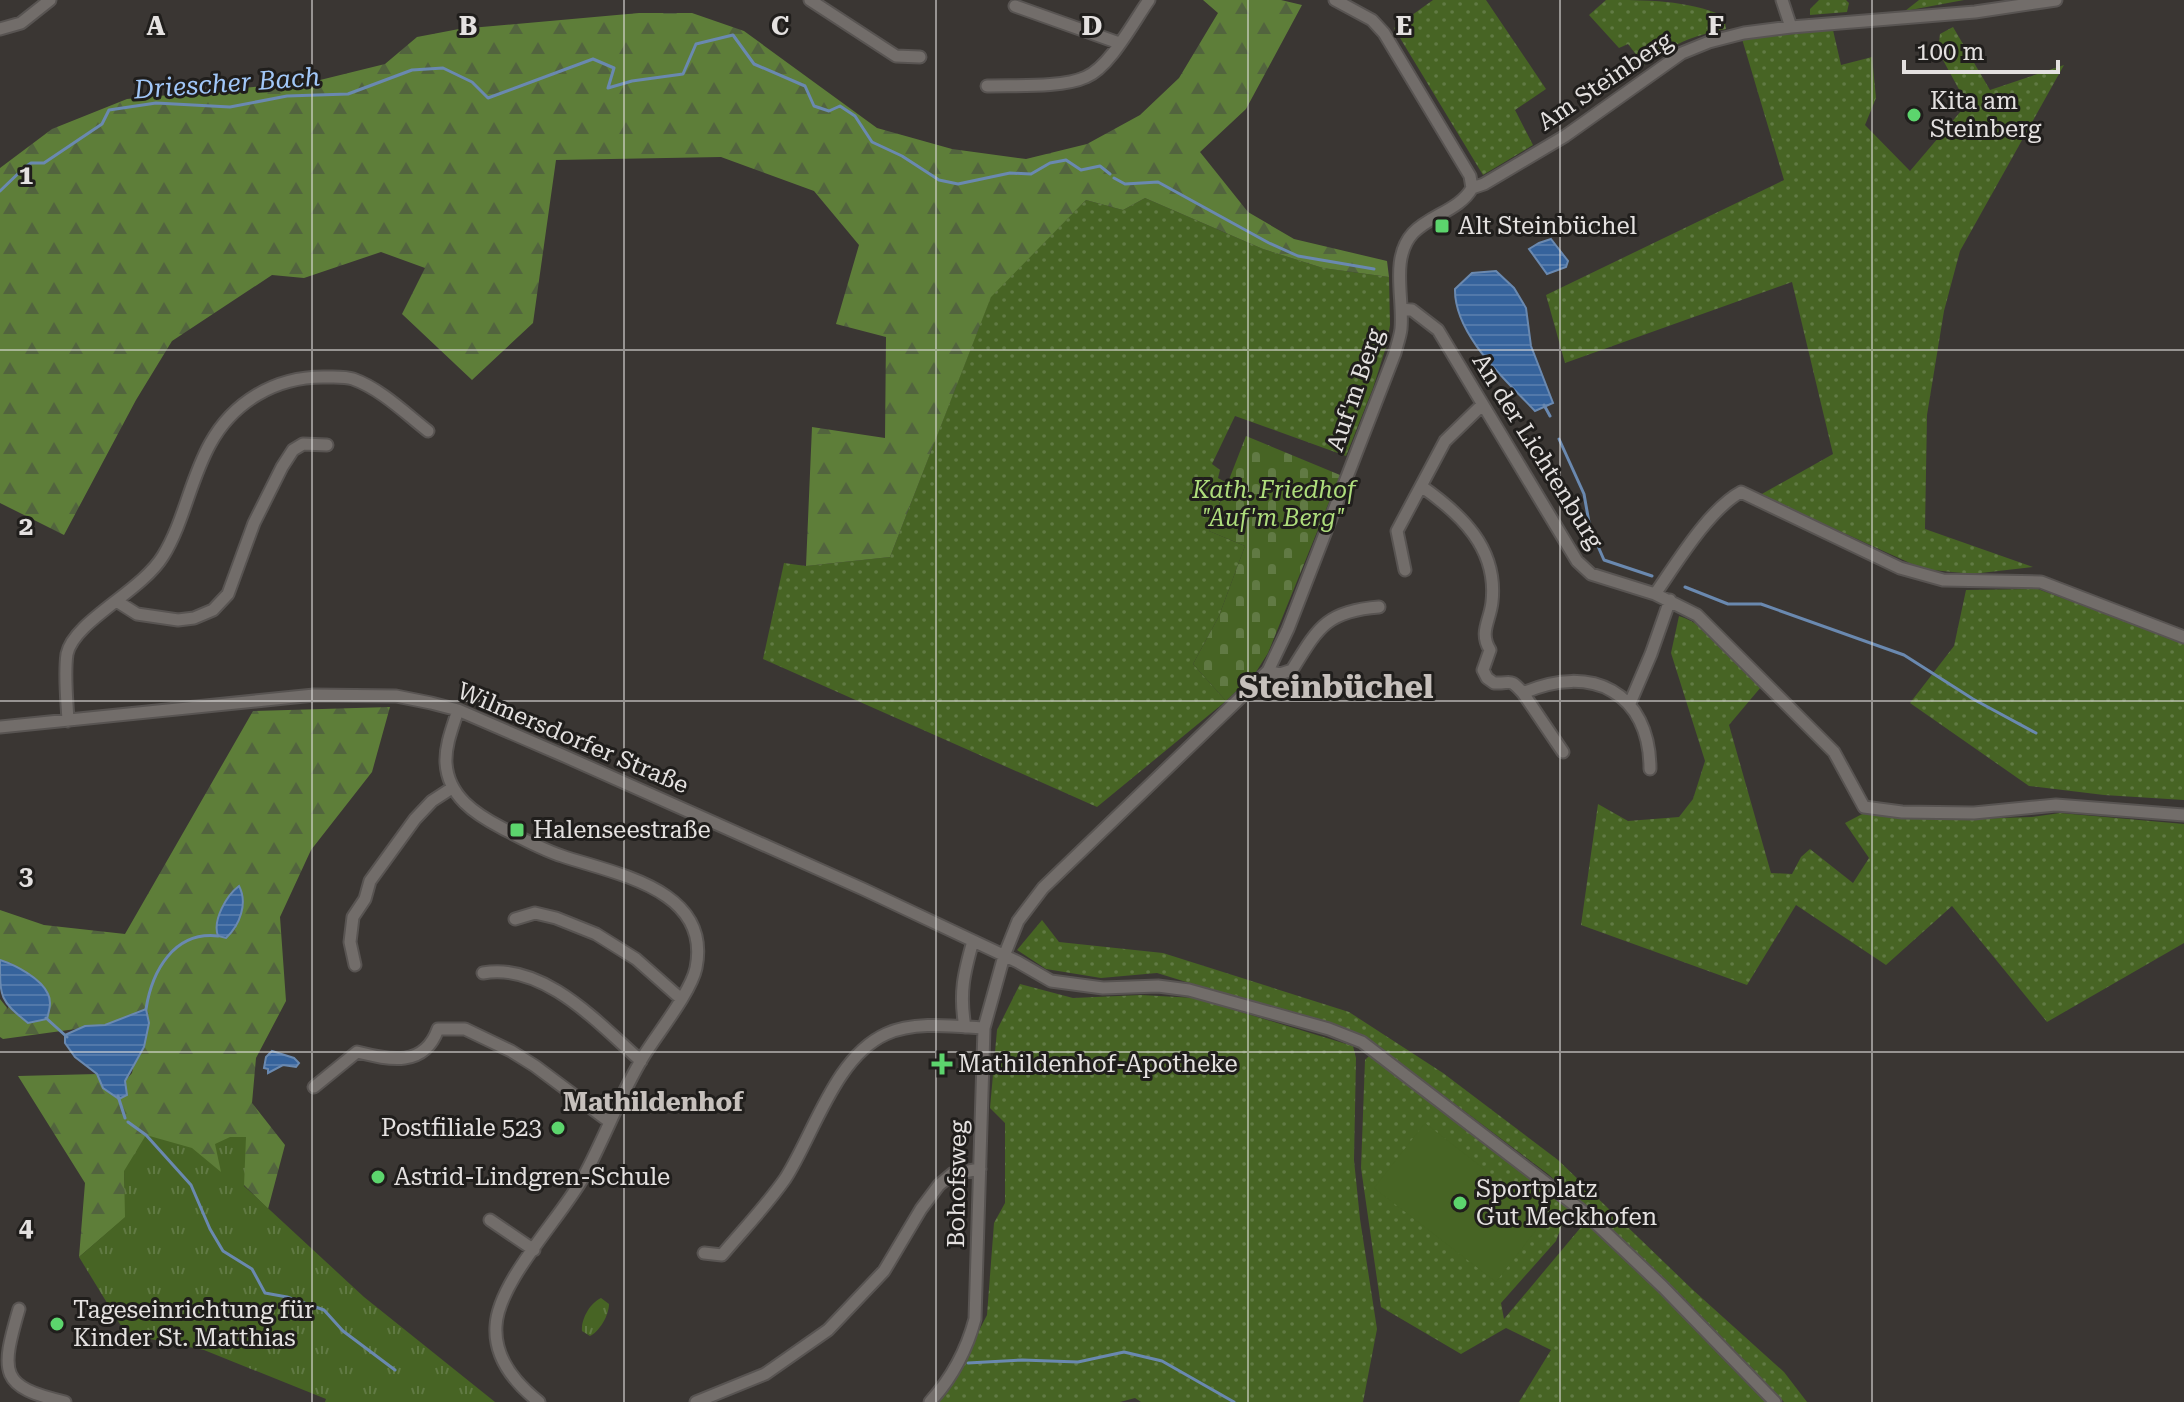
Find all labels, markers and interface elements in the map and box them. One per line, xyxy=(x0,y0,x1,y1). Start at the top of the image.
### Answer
text: A xyxy=(147,11,166,41)
text: B xyxy=(459,11,477,41)
text: C xyxy=(771,11,789,41)
text: D xyxy=(1082,11,1102,41)
text: E xyxy=(1396,11,1412,41)
text: F xyxy=(1708,11,1724,41)
scale bar xyxy=(1904,24,2058,74)
street label: Am Steinberg xyxy=(1532,26,1678,136)
text: 100 m xyxy=(1916,38,1984,66)
water label: Driescher Bach xyxy=(132,62,321,105)
place label: Kita am Steinberg xyxy=(1930,87,2042,143)
marker: Kita am Steinberg xyxy=(1905,106,1923,124)
text: 1 xyxy=(19,160,33,190)
place label: Alt Steinbüchel xyxy=(1458,212,1637,240)
marker: Alt Steinbüchel xyxy=(1433,217,1451,235)
street label: Auf'm Berg xyxy=(1321,325,1389,455)
street label: An der Lichtenburg xyxy=(1467,348,1610,554)
park label: Kath. Friedhof "Auf'm Berg" xyxy=(1191,476,1359,532)
text: 2 xyxy=(19,511,33,541)
district label: Steinbüchel xyxy=(1239,668,1434,706)
street label: Wilmersdorfer Straße xyxy=(453,677,693,799)
place label: Halenseestraße xyxy=(533,816,711,844)
marker: Halenseestraße xyxy=(508,821,526,839)
text: 3 xyxy=(19,861,33,891)
place label: Mathildenhof-Apotheke xyxy=(958,1050,1238,1078)
marker: Mathildenhof-Apotheke xyxy=(933,1055,951,1073)
district label: Mathildenhof xyxy=(563,1087,744,1117)
place label: Postfiliale 523 xyxy=(381,1114,542,1142)
marker: Postfiliale 523 xyxy=(549,1119,567,1137)
street label: Bohofsweg xyxy=(942,1120,972,1248)
place label: Astrid-Lindgren-Schule xyxy=(394,1163,670,1191)
marker: Astrid-Lindgren-Schule xyxy=(369,1168,387,1186)
place label: Sportplatz Gut Meckhofen xyxy=(1476,1175,1657,1231)
marker: Sportplatz Gut Meckhofen xyxy=(1451,1194,1469,1212)
text: 4 xyxy=(19,1212,34,1242)
place label: Tageseinrichtung für Kinder St. Matthias xyxy=(73,1296,314,1352)
marker: Tageseinrichtung für Kinder St. Matthias xyxy=(48,1315,66,1333)

